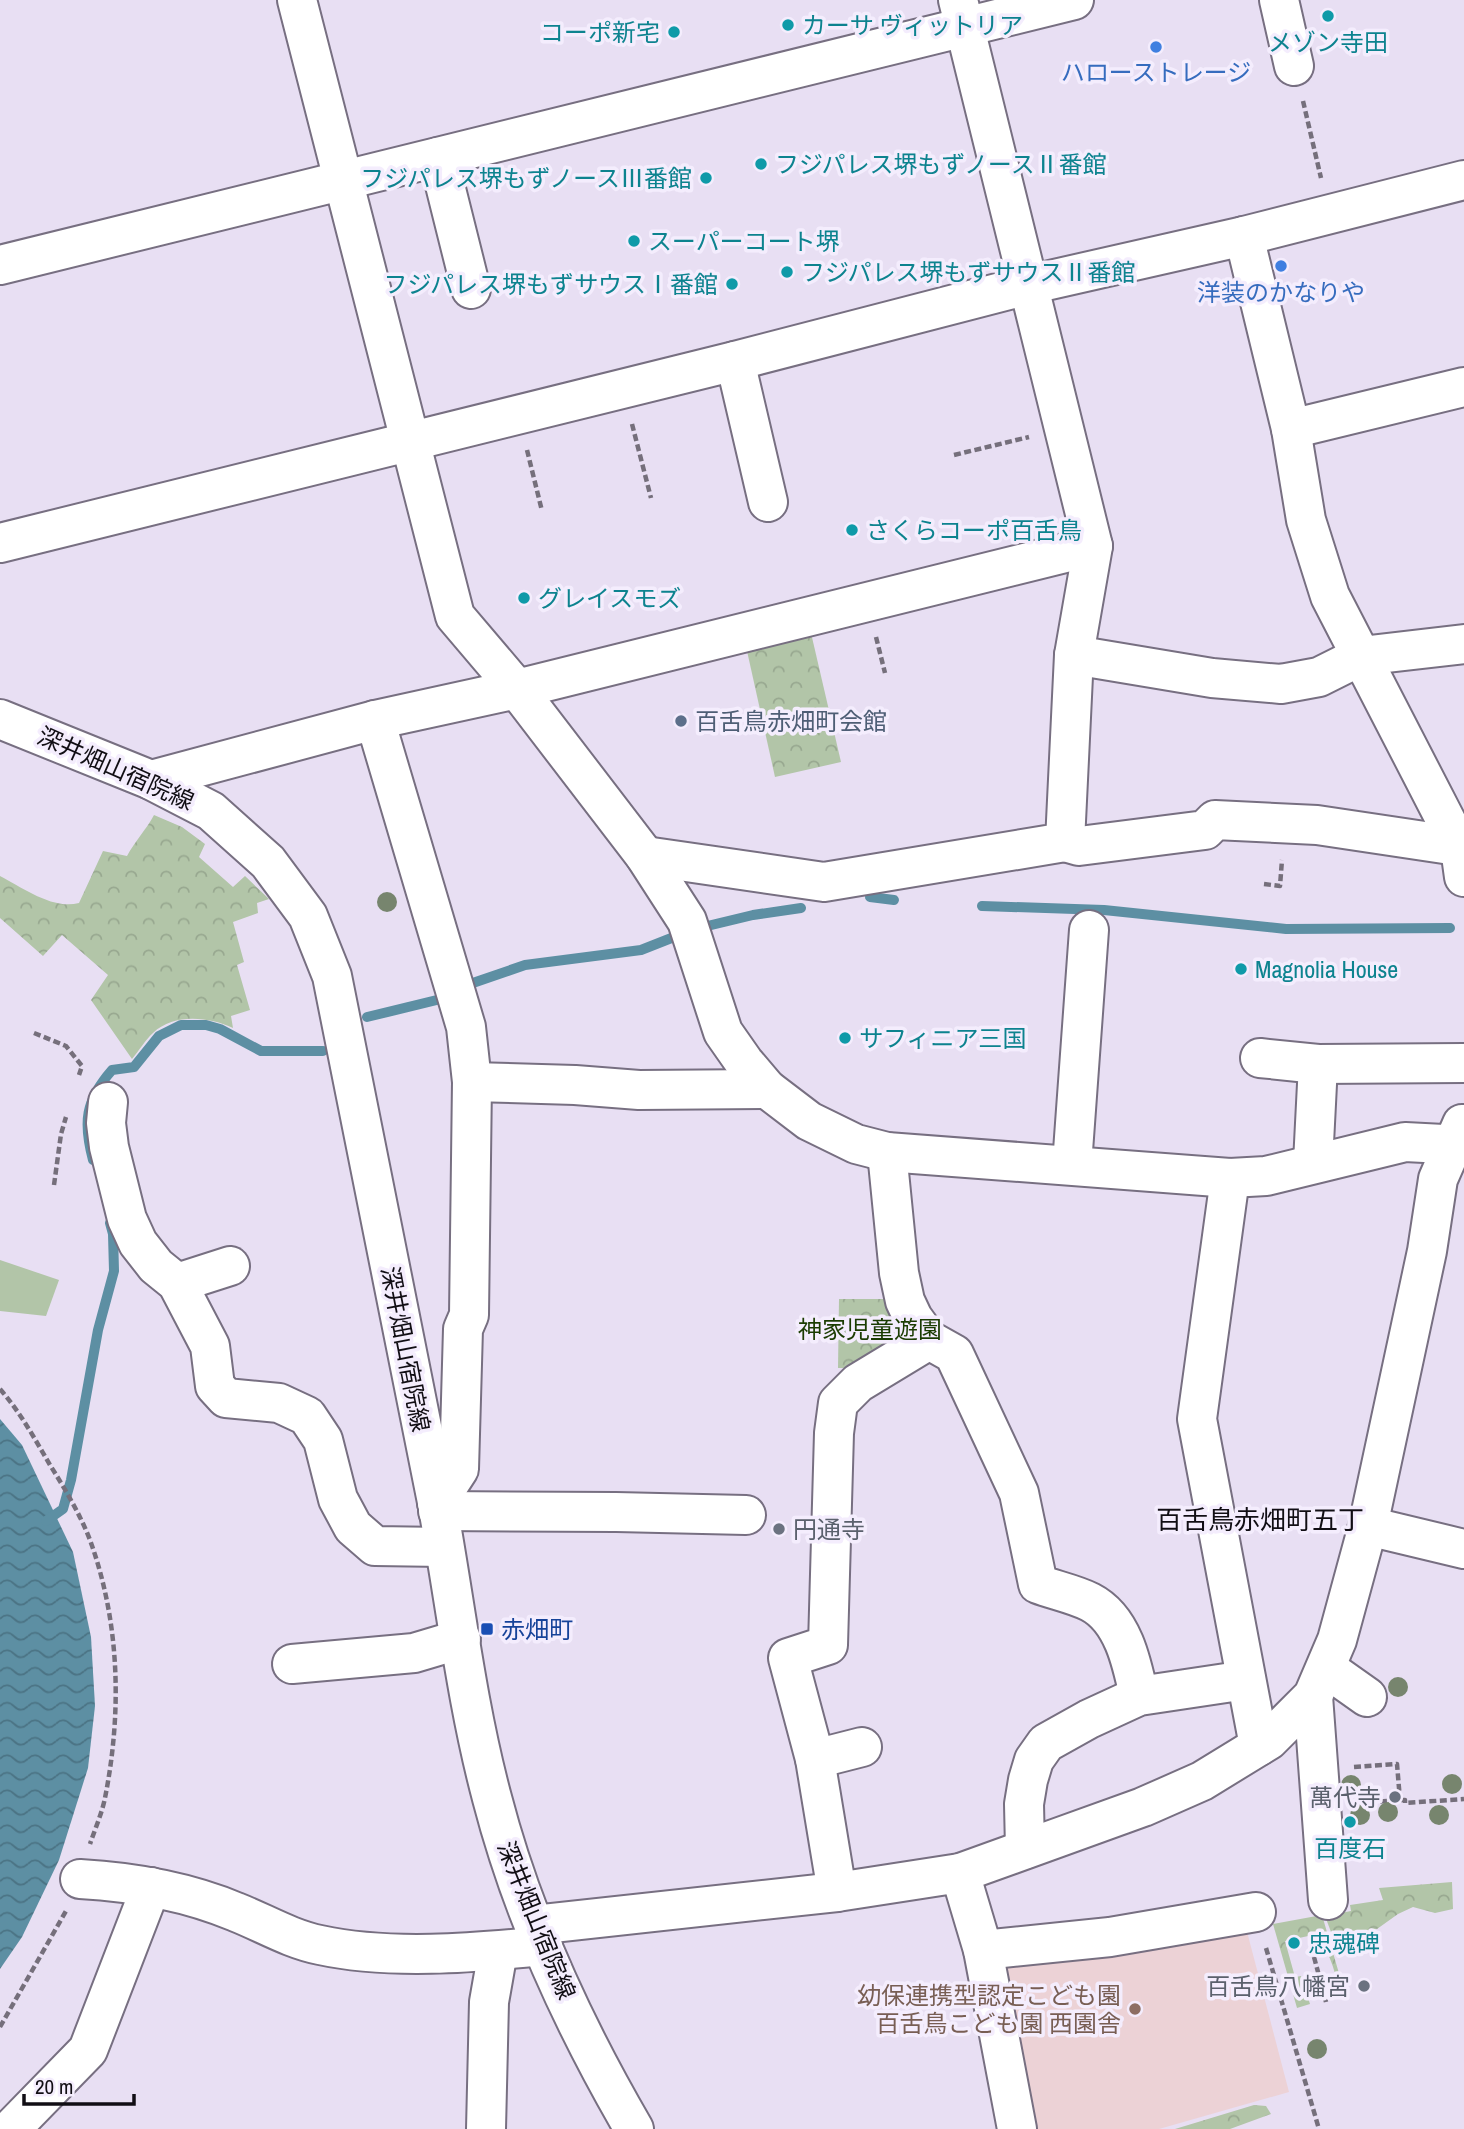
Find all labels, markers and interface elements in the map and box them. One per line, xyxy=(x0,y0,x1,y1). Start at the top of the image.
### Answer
marker: メゾン寺田 xyxy=(1320,8,1336,24)
place label: カーサ ヴィットリア xyxy=(802,9,1023,41)
place label: コーポ新宅 xyxy=(540,16,660,48)
marker: カーサ ヴィットリア xyxy=(780,17,796,33)
marker: コーポ新宅 xyxy=(666,24,682,40)
place label: メゾン寺田 xyxy=(1268,26,1388,58)
marker: ハローストレージ xyxy=(1148,39,1164,55)
place label: ハローストレージ xyxy=(1061,56,1251,88)
place label: フジパレス堺もずノースⅡ番館 xyxy=(775,148,1107,180)
marker: フジパレス堺もずノースⅡ番館 xyxy=(753,156,769,172)
place label: フジパレス堺もずノースⅢ番館 xyxy=(360,162,692,194)
marker: フジパレス堺もずノースⅢ番館 xyxy=(698,170,714,186)
place label: スーパーコート堺 xyxy=(648,225,840,257)
marker: スーパーコート堺 xyxy=(626,233,642,249)
place label: フジパレス堺もずサウスⅡ番館 xyxy=(801,256,1136,288)
marker: 洋装のかなりや xyxy=(1273,258,1289,274)
marker: フジパレス堺もずサウスⅡ番館 xyxy=(779,264,795,280)
place label: フジパレス堺もずサウスⅠ番館 xyxy=(383,268,718,300)
marker: フジパレス堺もずサウスⅠ番館 xyxy=(724,276,740,292)
place label: 洋装のかなりや xyxy=(1197,276,1365,308)
place label: さくらコーポ百舌鳥 xyxy=(866,514,1082,546)
marker: さくらコーポ百舌鳥 xyxy=(844,522,860,538)
place label: グレイスモズ xyxy=(538,582,681,614)
marker: グレイスモズ xyxy=(516,590,532,606)
place label: 百舌鳥赤畑町会館 xyxy=(695,705,887,737)
marker: 百舌鳥赤畑町会館 xyxy=(673,713,689,729)
street label: 深井畑山宿院線 xyxy=(33,719,199,817)
place label: Magnolia House xyxy=(1255,953,1398,985)
marker: Magnolia House xyxy=(1233,961,1249,977)
place label: サフィニア三国 xyxy=(859,1022,1027,1054)
marker: サフィニア三国 xyxy=(837,1030,853,1046)
street label: 深井畑山宿院線 xyxy=(374,1263,438,1435)
park label: 神家児童遊園 xyxy=(798,1313,942,1345)
district label: 百舌鳥赤畑町五丁 xyxy=(1156,1502,1364,1537)
place label: 円通寺 xyxy=(793,1513,865,1545)
marker: 円通寺 xyxy=(771,1521,787,1537)
place label: 赤畑町 xyxy=(501,1613,573,1645)
marker: 赤畑町 xyxy=(479,1621,495,1637)
place label: 萬代寺 xyxy=(1309,1781,1381,1813)
marker: 萬代寺 xyxy=(1387,1789,1403,1805)
marker: 百度石 xyxy=(1342,1814,1358,1830)
place label: 百度石 xyxy=(1314,1832,1386,1864)
street label: 深井畑山宿院線 xyxy=(491,1836,583,2004)
place label: 忠魂碑 xyxy=(1308,1927,1380,1959)
marker: 忠魂碑 xyxy=(1286,1935,1302,1951)
place label: 百舌鳥八幡宮 xyxy=(1206,1970,1350,2002)
marker: 百舌鳥八幡宮 xyxy=(1356,1978,1372,1994)
place label: 幼保連携型認定こども園 百舌鳥こども園 西園舎 xyxy=(857,1979,1121,2039)
marker: 幼保連携型認定こども園 百舌鳥こども園 西園舎 xyxy=(1127,2001,1143,2017)
scale bar xyxy=(24,2062,135,2106)
text: 20 m xyxy=(35,2072,73,2101)

